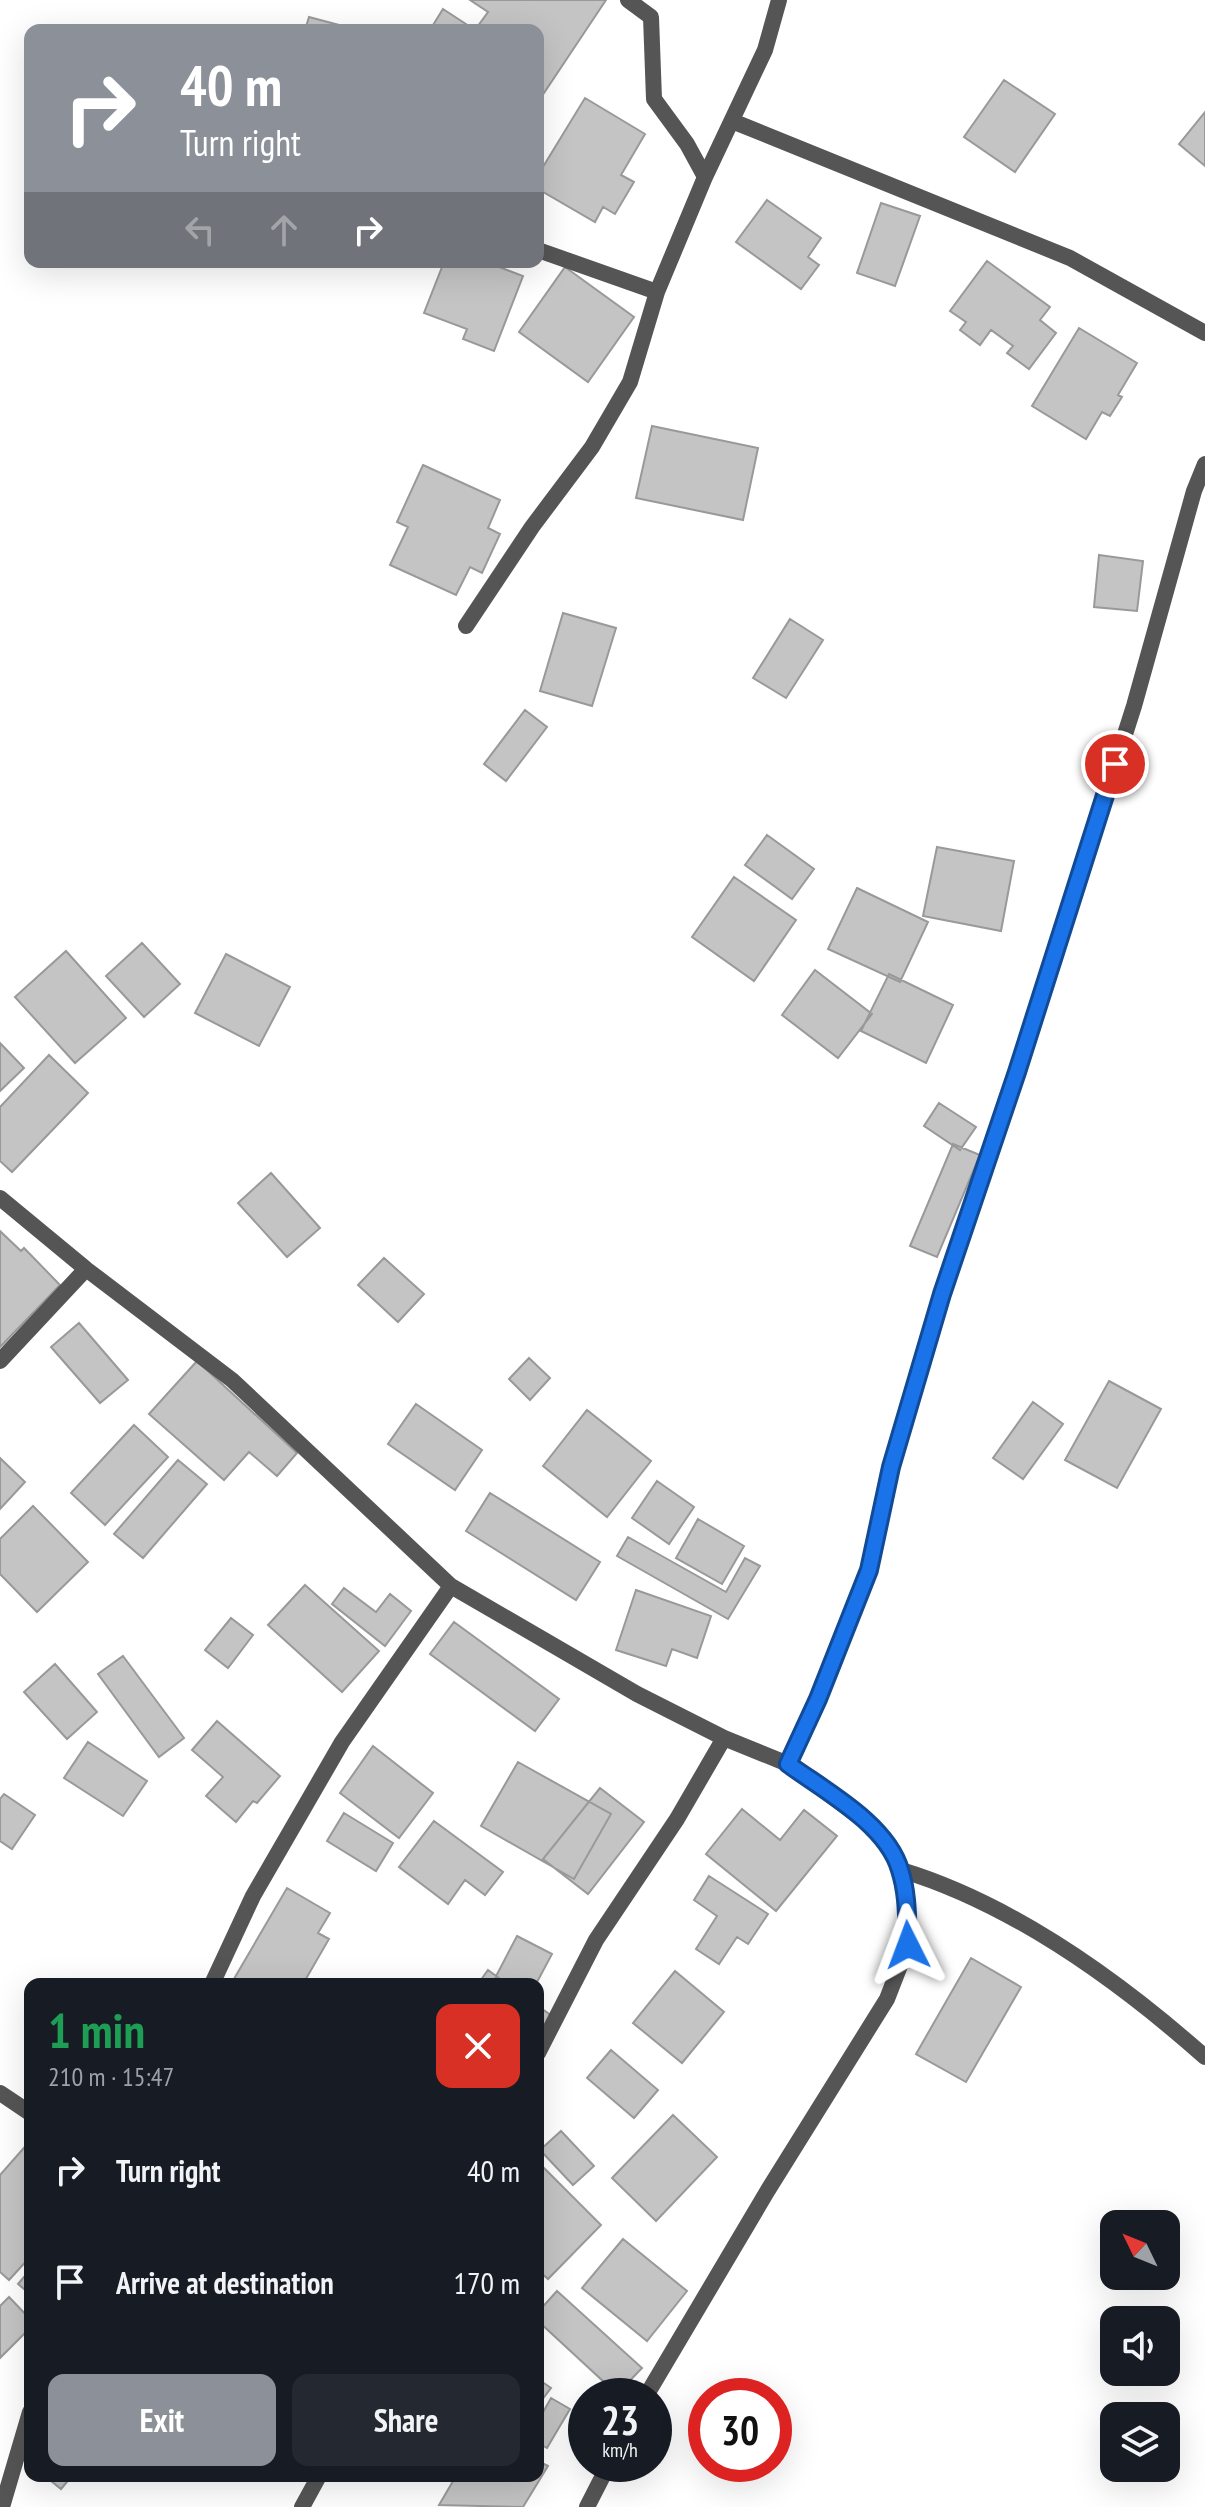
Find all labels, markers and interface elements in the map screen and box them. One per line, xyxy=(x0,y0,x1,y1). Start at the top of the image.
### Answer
text: 40 m xyxy=(180,49,282,121)
icon: right xyxy=(48,56,152,160)
text: Turn right xyxy=(180,119,301,166)
icon: left xyxy=(178,208,222,252)
icon: ahead xyxy=(262,208,306,252)
icon: right xyxy=(346,208,390,252)
pin xyxy=(1081,730,1149,798)
icon: arrive xyxy=(1093,742,1137,786)
position arrow xyxy=(866,1903,950,1987)
text: 1 min xyxy=(48,1999,145,2061)
button: close xyxy=(436,2004,520,2088)
text: 210 m · 15:47 xyxy=(48,2060,174,2093)
icon: right xyxy=(48,2148,92,2192)
text: Turn right xyxy=(116,2151,220,2190)
text: 40 m xyxy=(467,2151,520,2190)
north arrow xyxy=(1100,2210,1180,2290)
map controls xyxy=(1100,2210,1180,2482)
icon: arrive xyxy=(48,2260,92,2304)
text: Arrive at destination xyxy=(116,2263,334,2302)
text: 170 m xyxy=(454,2263,520,2302)
button: sound xyxy=(1100,2306,1180,2386)
button: Exit xyxy=(48,2374,276,2466)
button: Share xyxy=(292,2374,520,2466)
speed limit sign: 30 xyxy=(688,2378,792,2482)
text: 23 xyxy=(601,2394,639,2446)
button: layers xyxy=(1100,2402,1180,2482)
text: km/h xyxy=(602,2437,638,2463)

